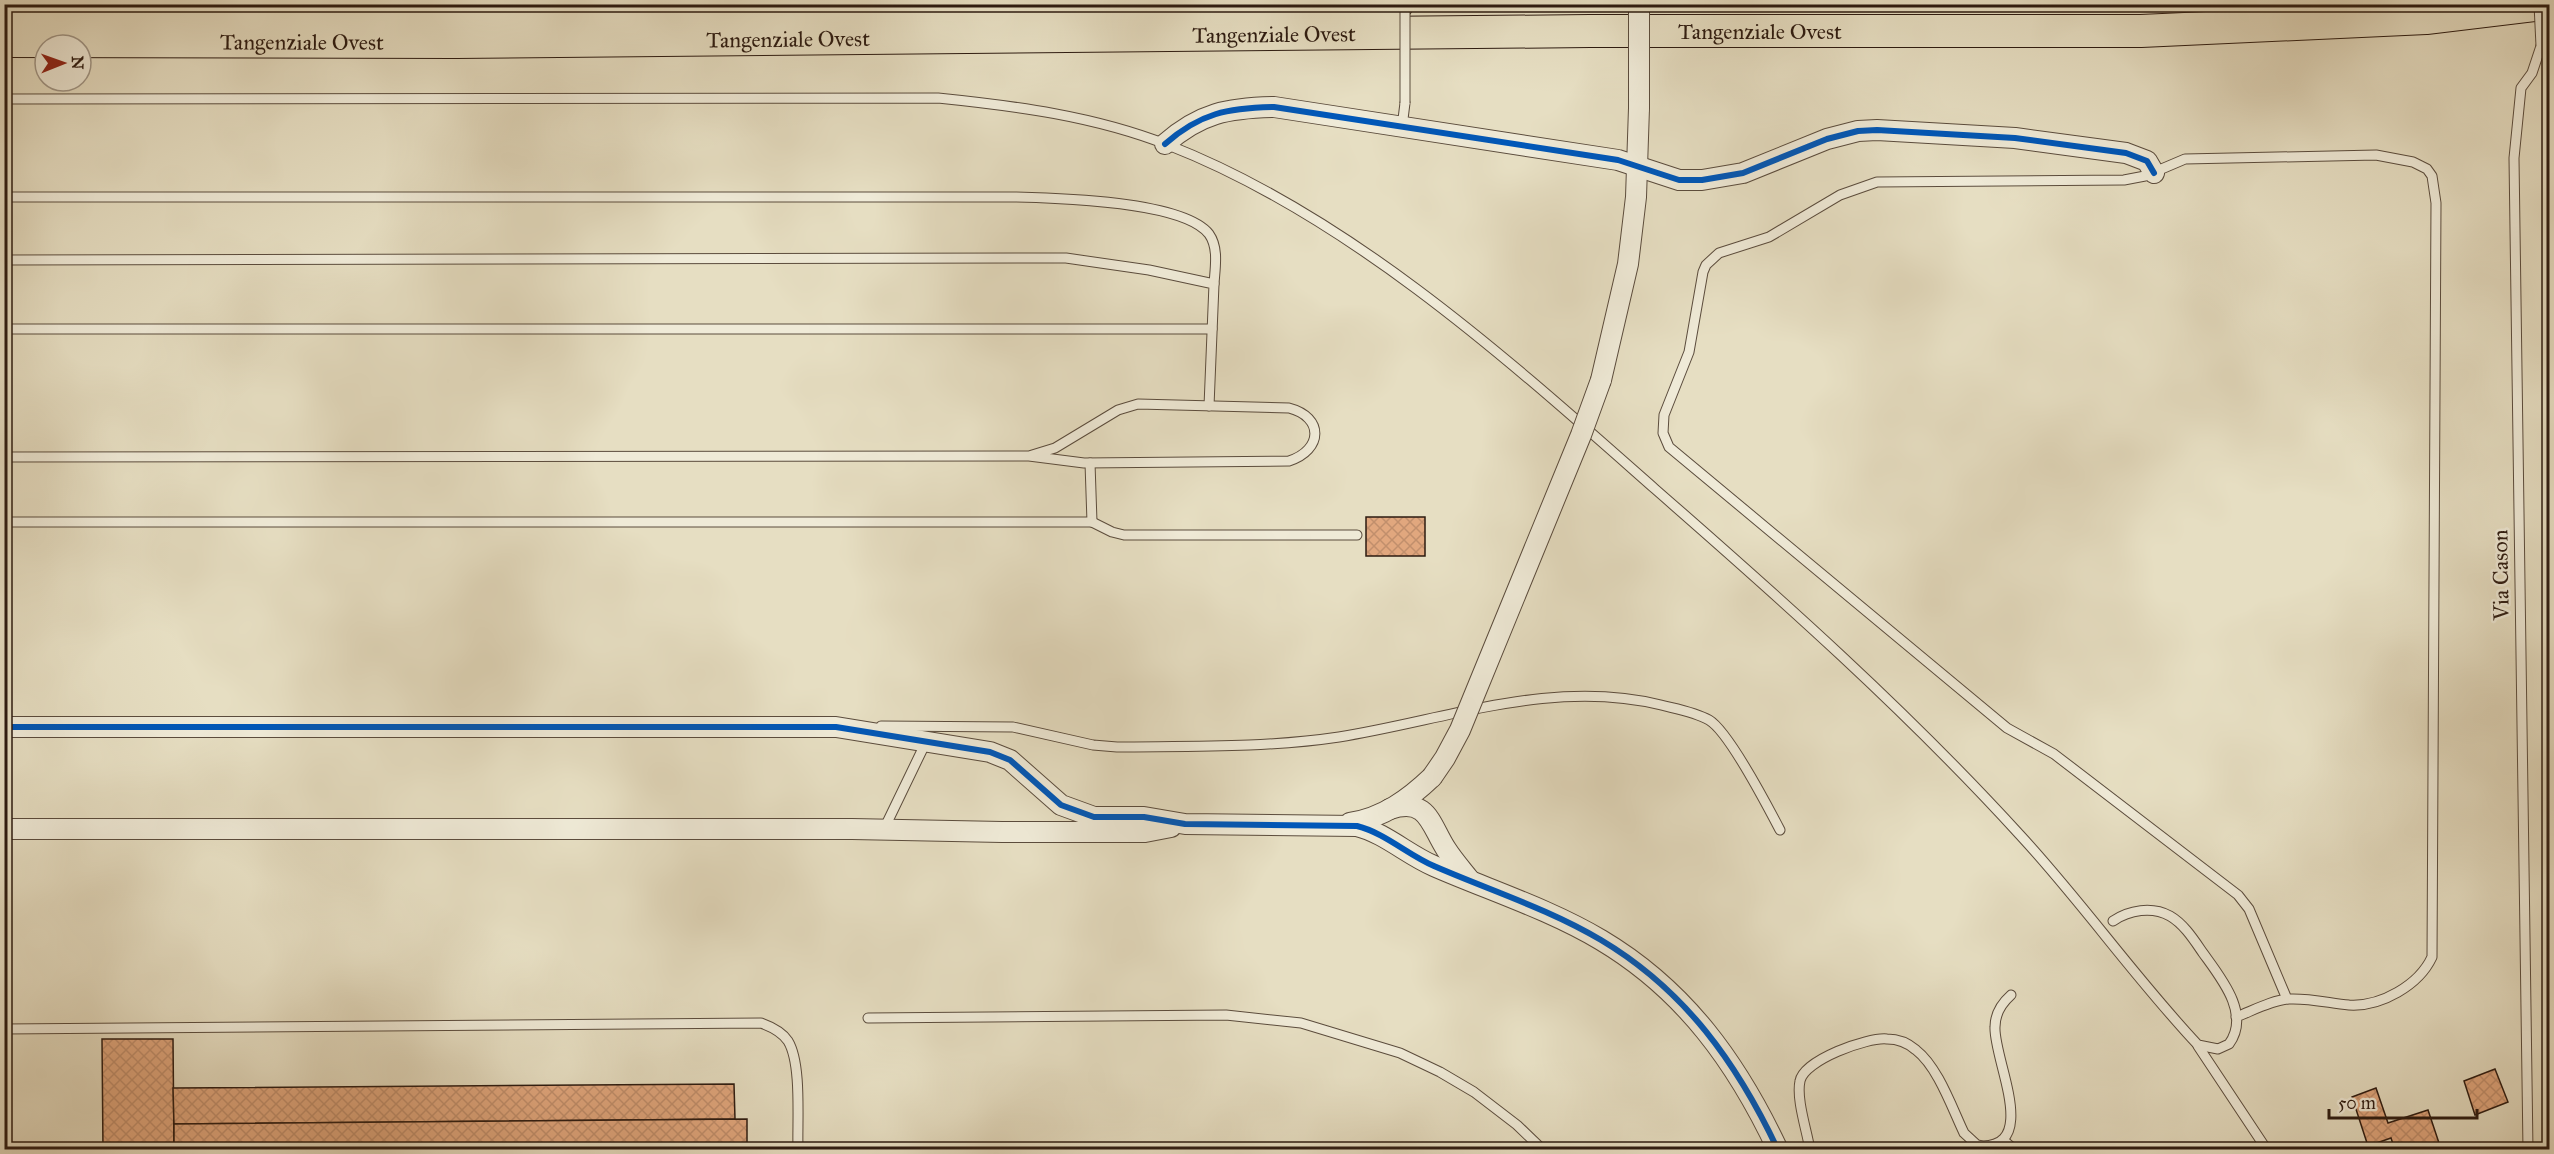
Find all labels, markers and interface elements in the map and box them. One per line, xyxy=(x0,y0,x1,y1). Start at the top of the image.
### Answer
street label: Tangenziale Ovest xyxy=(1678,18,1842,45)
street label: Tangenziale Ovest xyxy=(1192,20,1356,49)
street label: Tangenziale Ovest xyxy=(706,25,870,54)
street label: Tangenziale Ovest xyxy=(220,28,384,56)
north arrow xyxy=(33,33,93,93)
text: N xyxy=(68,56,87,70)
street label: Via Cason xyxy=(2486,529,2515,622)
scale bar xyxy=(2329,1082,2478,1120)
text: 50 m xyxy=(2338,1092,2376,1114)

